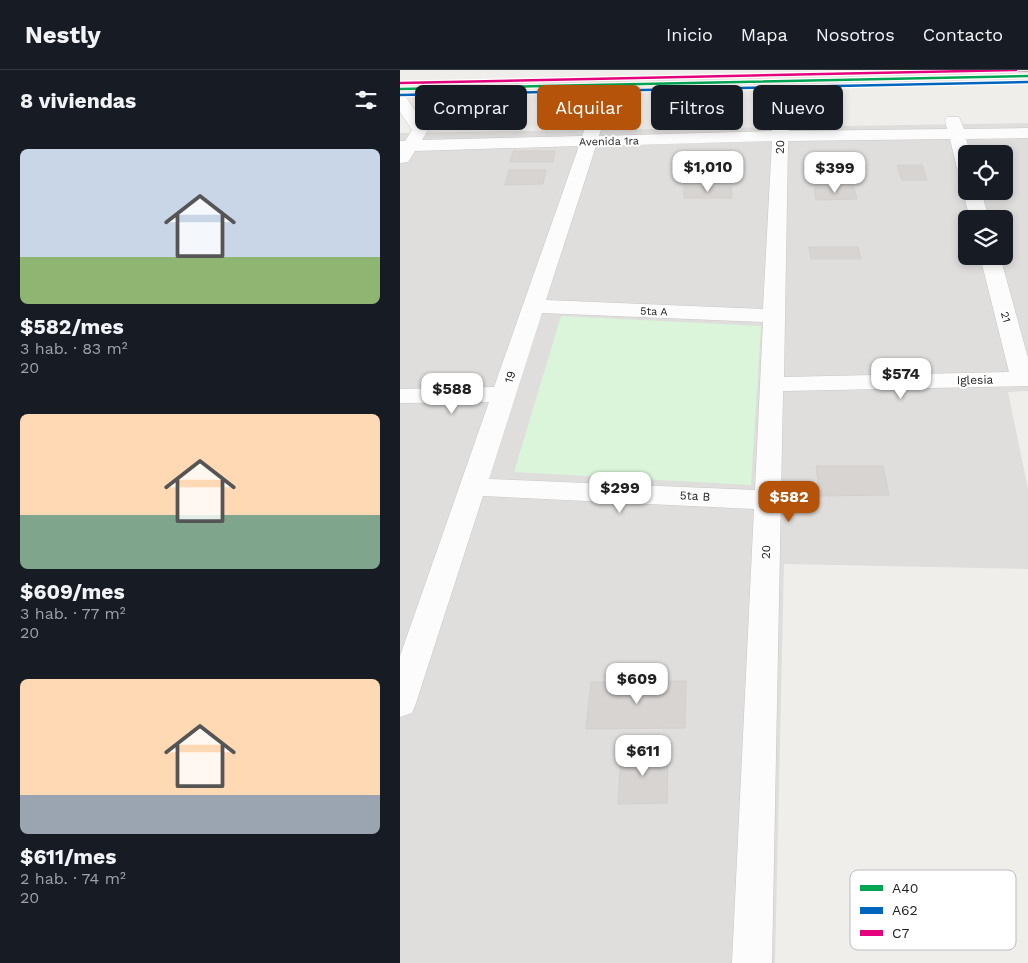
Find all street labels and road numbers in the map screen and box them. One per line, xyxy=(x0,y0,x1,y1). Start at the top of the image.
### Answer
street label: Avenida 1ra xyxy=(579,134,639,149)
street label: 20 xyxy=(773,140,787,154)
street label: 5ta A xyxy=(640,305,668,318)
street label: 21 xyxy=(998,310,1013,324)
street label: 19 xyxy=(501,369,519,385)
street label: Iglesia xyxy=(957,373,994,387)
street label: 5ta B xyxy=(679,488,711,504)
street label: 20 xyxy=(759,545,773,559)

